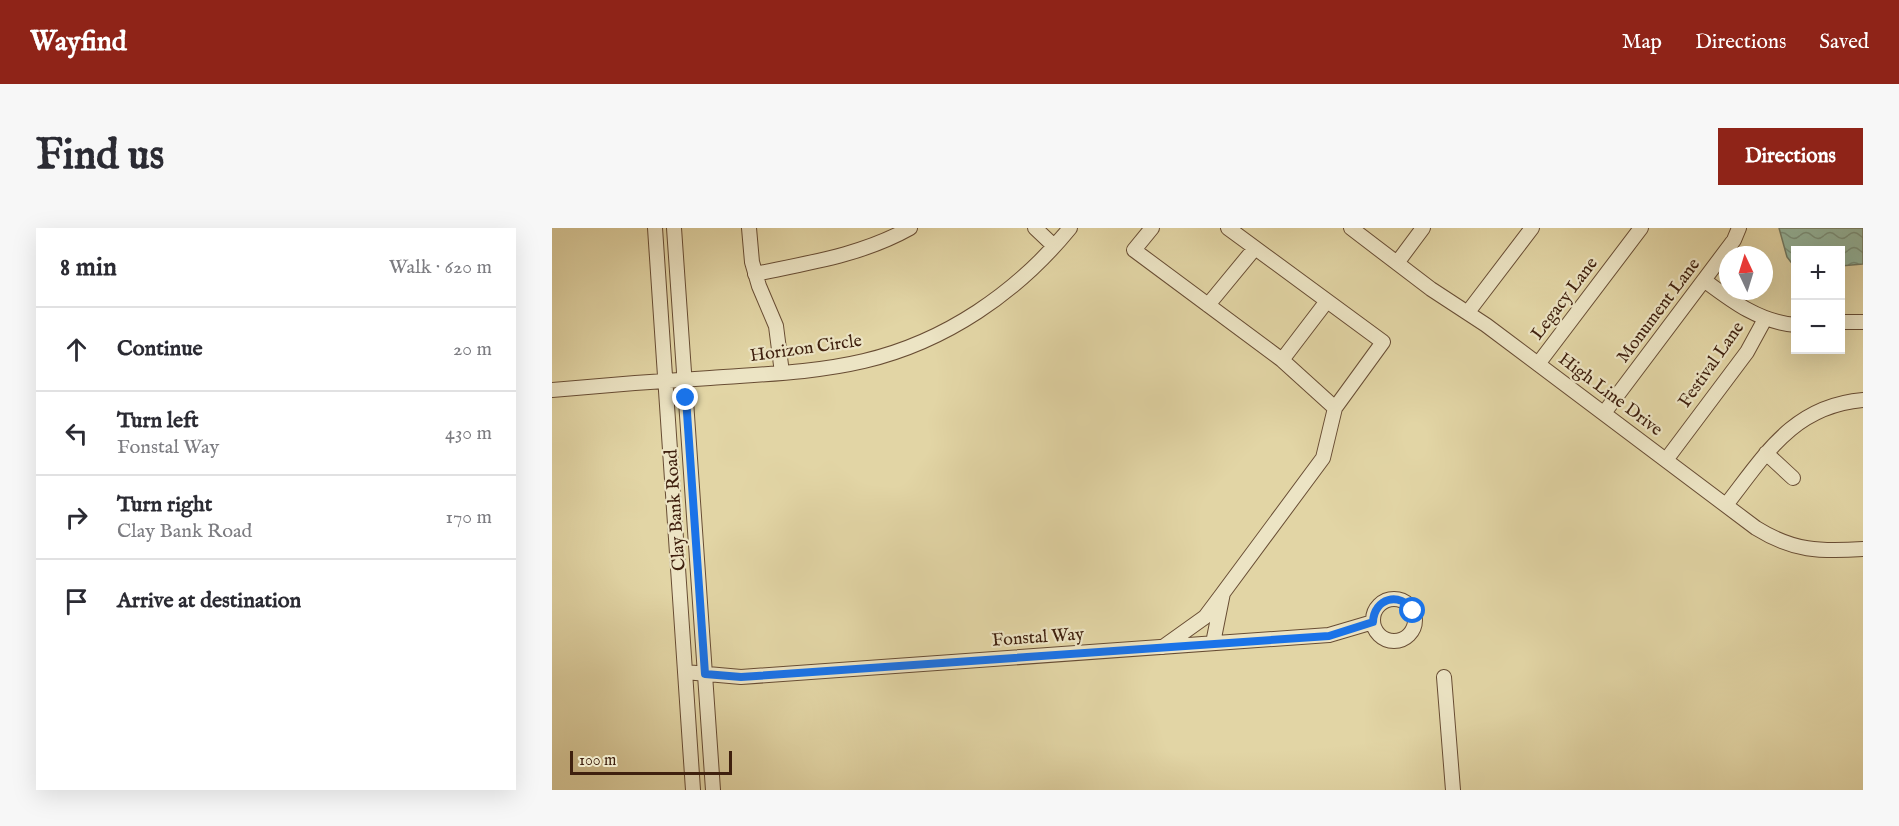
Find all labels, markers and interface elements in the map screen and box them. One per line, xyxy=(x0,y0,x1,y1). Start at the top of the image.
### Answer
text: Wayfind xyxy=(30,25,127,60)
text: Map xyxy=(1622,29,1662,56)
text: Directions xyxy=(1695,29,1786,56)
text: Saved xyxy=(1819,29,1869,56)
button: Directions xyxy=(1718,128,1863,185)
text: Find us xyxy=(36,130,164,183)
north arrow xyxy=(1719,246,1773,300)
map controls xyxy=(1791,246,1845,354)
button: + xyxy=(1791,246,1845,300)
text: 8 min xyxy=(60,251,117,284)
street label: Legacy Lane xyxy=(1526,253,1604,345)
street label: Monument Lane xyxy=(1612,254,1706,368)
text: Walk · 620 m xyxy=(389,255,492,280)
button: − xyxy=(1791,300,1845,354)
street label: Festival Lane xyxy=(1674,318,1750,412)
street label: Horizon Circle xyxy=(749,330,863,368)
icon: ahead xyxy=(60,333,93,366)
text: Continue xyxy=(117,335,203,363)
text: 20 m xyxy=(453,337,492,362)
street label: High Line Drive xyxy=(1553,348,1667,442)
route end xyxy=(672,384,698,410)
text: Turn left xyxy=(117,407,199,435)
icon: left xyxy=(60,417,93,450)
text: 430 m xyxy=(445,421,492,446)
text: Fonstal Way xyxy=(117,435,219,460)
street label: Clay Bank Road xyxy=(660,448,692,572)
text: Turn right xyxy=(117,491,212,519)
icon: right xyxy=(60,501,93,534)
text: 170 m xyxy=(446,505,492,530)
text: Clay Bank Road xyxy=(117,519,252,544)
icon: arrive xyxy=(60,585,93,618)
text: Arrive at destination xyxy=(117,587,301,615)
route start xyxy=(1399,597,1425,623)
street label: Fonstal Way xyxy=(991,623,1085,653)
scale bar xyxy=(570,748,732,776)
text: 100 m xyxy=(579,751,616,771)

